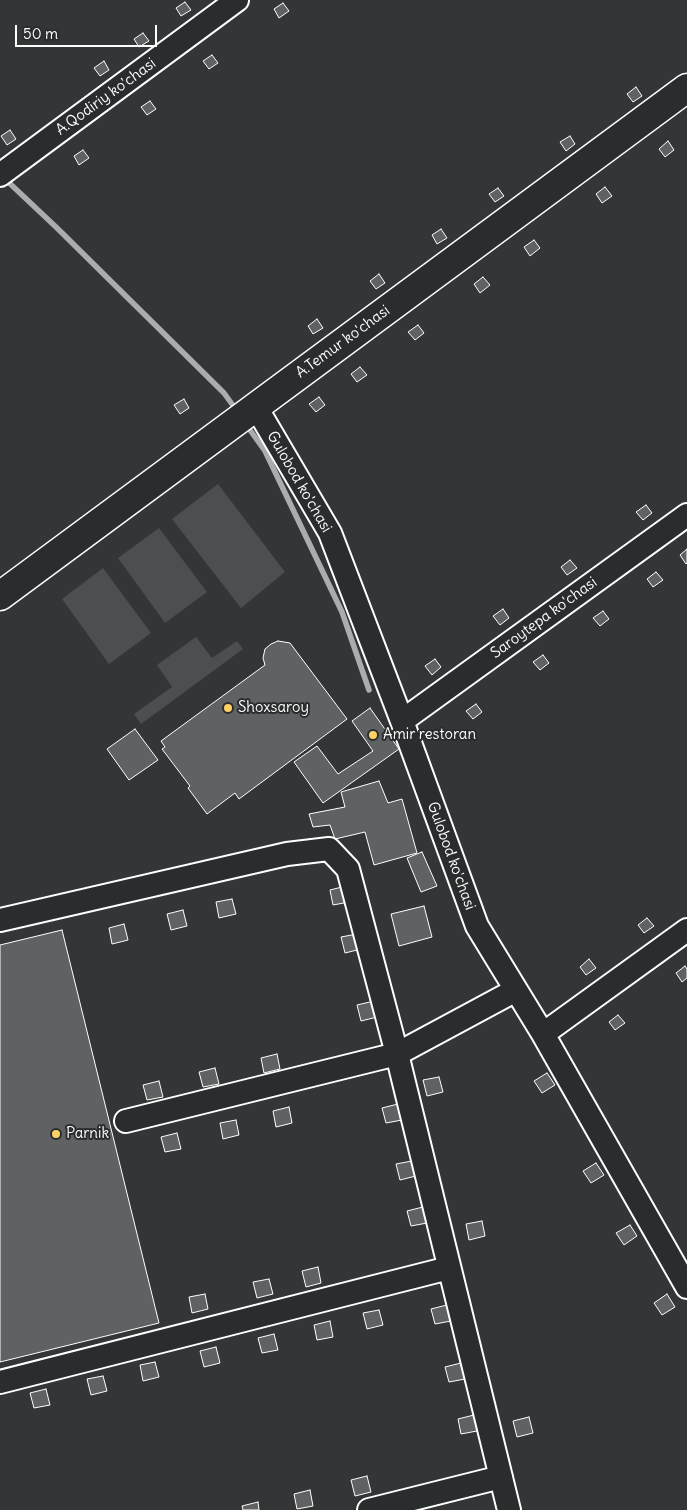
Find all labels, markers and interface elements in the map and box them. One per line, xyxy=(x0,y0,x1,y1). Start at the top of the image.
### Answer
scale bar xyxy=(18,15,160,47)
text: 50 m xyxy=(23,24,58,43)
street label: A.Qodiriy ko'chasi xyxy=(52,55,160,139)
street label: A.Temur ko'chasi xyxy=(292,302,394,382)
street label: Gulobod ko'chasi xyxy=(263,428,335,536)
street label: Saroytepa ko'chasi xyxy=(487,573,601,663)
place label: Shoxsaroy xyxy=(238,699,309,717)
marker: Shoxsaroy xyxy=(222,702,234,714)
place label: Amir restoran xyxy=(383,726,476,744)
marker: Amir restoran xyxy=(367,729,379,741)
street label: Gulobod ko'chasi xyxy=(423,799,479,913)
place label: Parnik xyxy=(66,1125,109,1143)
marker: Parnik xyxy=(50,1128,62,1140)

